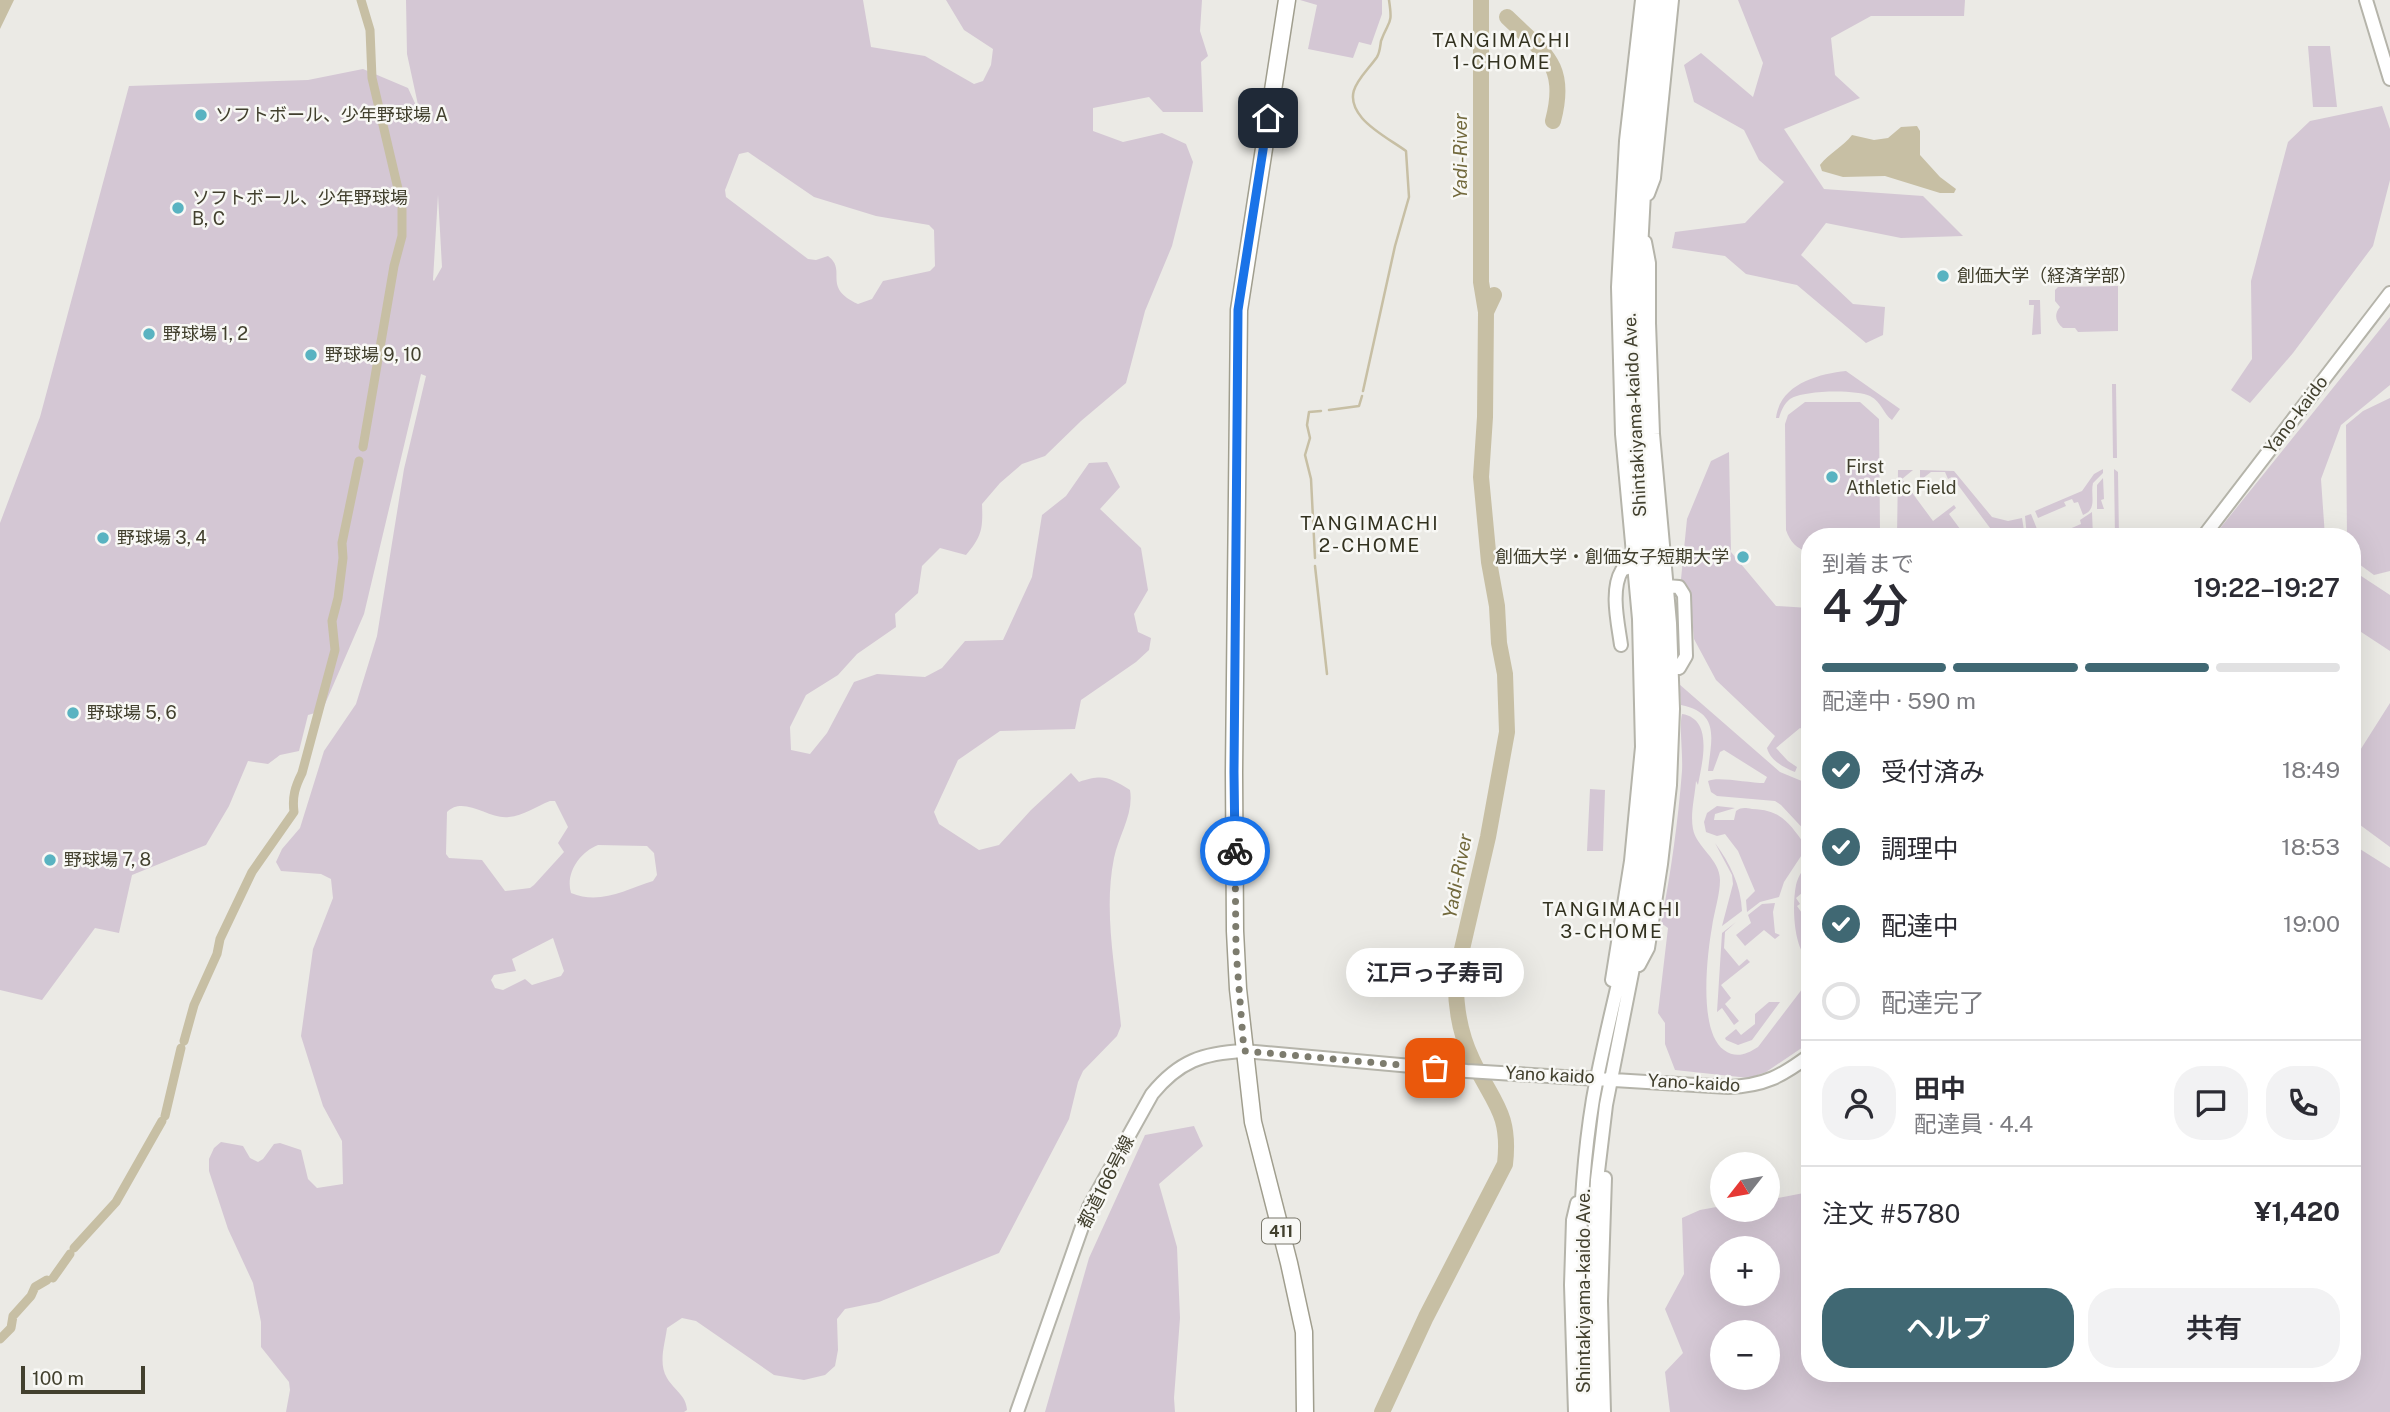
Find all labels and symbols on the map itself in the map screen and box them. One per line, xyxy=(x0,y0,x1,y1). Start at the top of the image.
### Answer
district label: TANGIMACHI 1-CHOME xyxy=(1432,29,1572,73)
pin xyxy=(1238,88,1298,148)
place label: ソフトボール、少年野球場 A xyxy=(215,104,448,125)
marker: ソフトボール、少年野球場 A xyxy=(193,107,209,123)
water label: Yadi-River xyxy=(1449,112,1471,199)
place label: ソフトボール、少年野球場 B, C xyxy=(192,187,408,229)
marker: ソフトボール、少年野球場 B, C xyxy=(170,200,186,216)
place label: 創価大学（経済学部） xyxy=(1957,265,2137,286)
marker: 創価大学（経済学部） xyxy=(1935,268,1951,284)
street label: Shintakiyama-kaido Ave. xyxy=(1619,312,1650,518)
place label: 野球場 1, 2 xyxy=(163,323,248,344)
marker: 野球場 1, 2 xyxy=(141,326,157,342)
place label: 野球場 9, 10 xyxy=(325,344,422,365)
marker: 野球場 9, 10 xyxy=(303,347,319,363)
street label: Yano-kaido xyxy=(2259,371,2332,458)
place label: First Athletic Field xyxy=(1846,456,1957,498)
marker: First Athletic Field xyxy=(1824,469,1840,485)
district label: TANGIMACHI 2-CHOME xyxy=(1300,512,1440,556)
place label: 野球場 3, 4 xyxy=(117,527,207,548)
marker: 野球場 3, 4 xyxy=(95,530,111,546)
place label: 創価大学・創価女子短期大学 xyxy=(1495,546,1729,567)
marker: 創価大学・創価女子短期大学 xyxy=(1735,549,1751,565)
place label: 野球場 5, 6 xyxy=(87,702,177,723)
marker: 野球場 5, 6 xyxy=(65,705,81,721)
courier xyxy=(1200,816,1270,886)
water label: Yadi-River xyxy=(1438,831,1476,920)
place label: 野球場 7, 8 xyxy=(64,849,151,870)
marker: 野球場 7, 8 xyxy=(42,852,58,868)
district label: TANGIMACHI 3-CHOME xyxy=(1542,898,1682,942)
callout: 江戸っ子寿司 xyxy=(1346,949,1524,998)
pin xyxy=(1405,1038,1465,1098)
street label: Yano kaido xyxy=(1505,1062,1595,1087)
street label: Yano-kaido xyxy=(1647,1070,1741,1095)
street label: 都道166号線 xyxy=(1073,1132,1138,1232)
north arrow xyxy=(1710,1152,1780,1222)
street label: Shintakiyama-kaido Ave. xyxy=(1573,1189,1594,1393)
road number: 411 xyxy=(1262,1218,1300,1244)
scale bar xyxy=(21,1363,145,1395)

